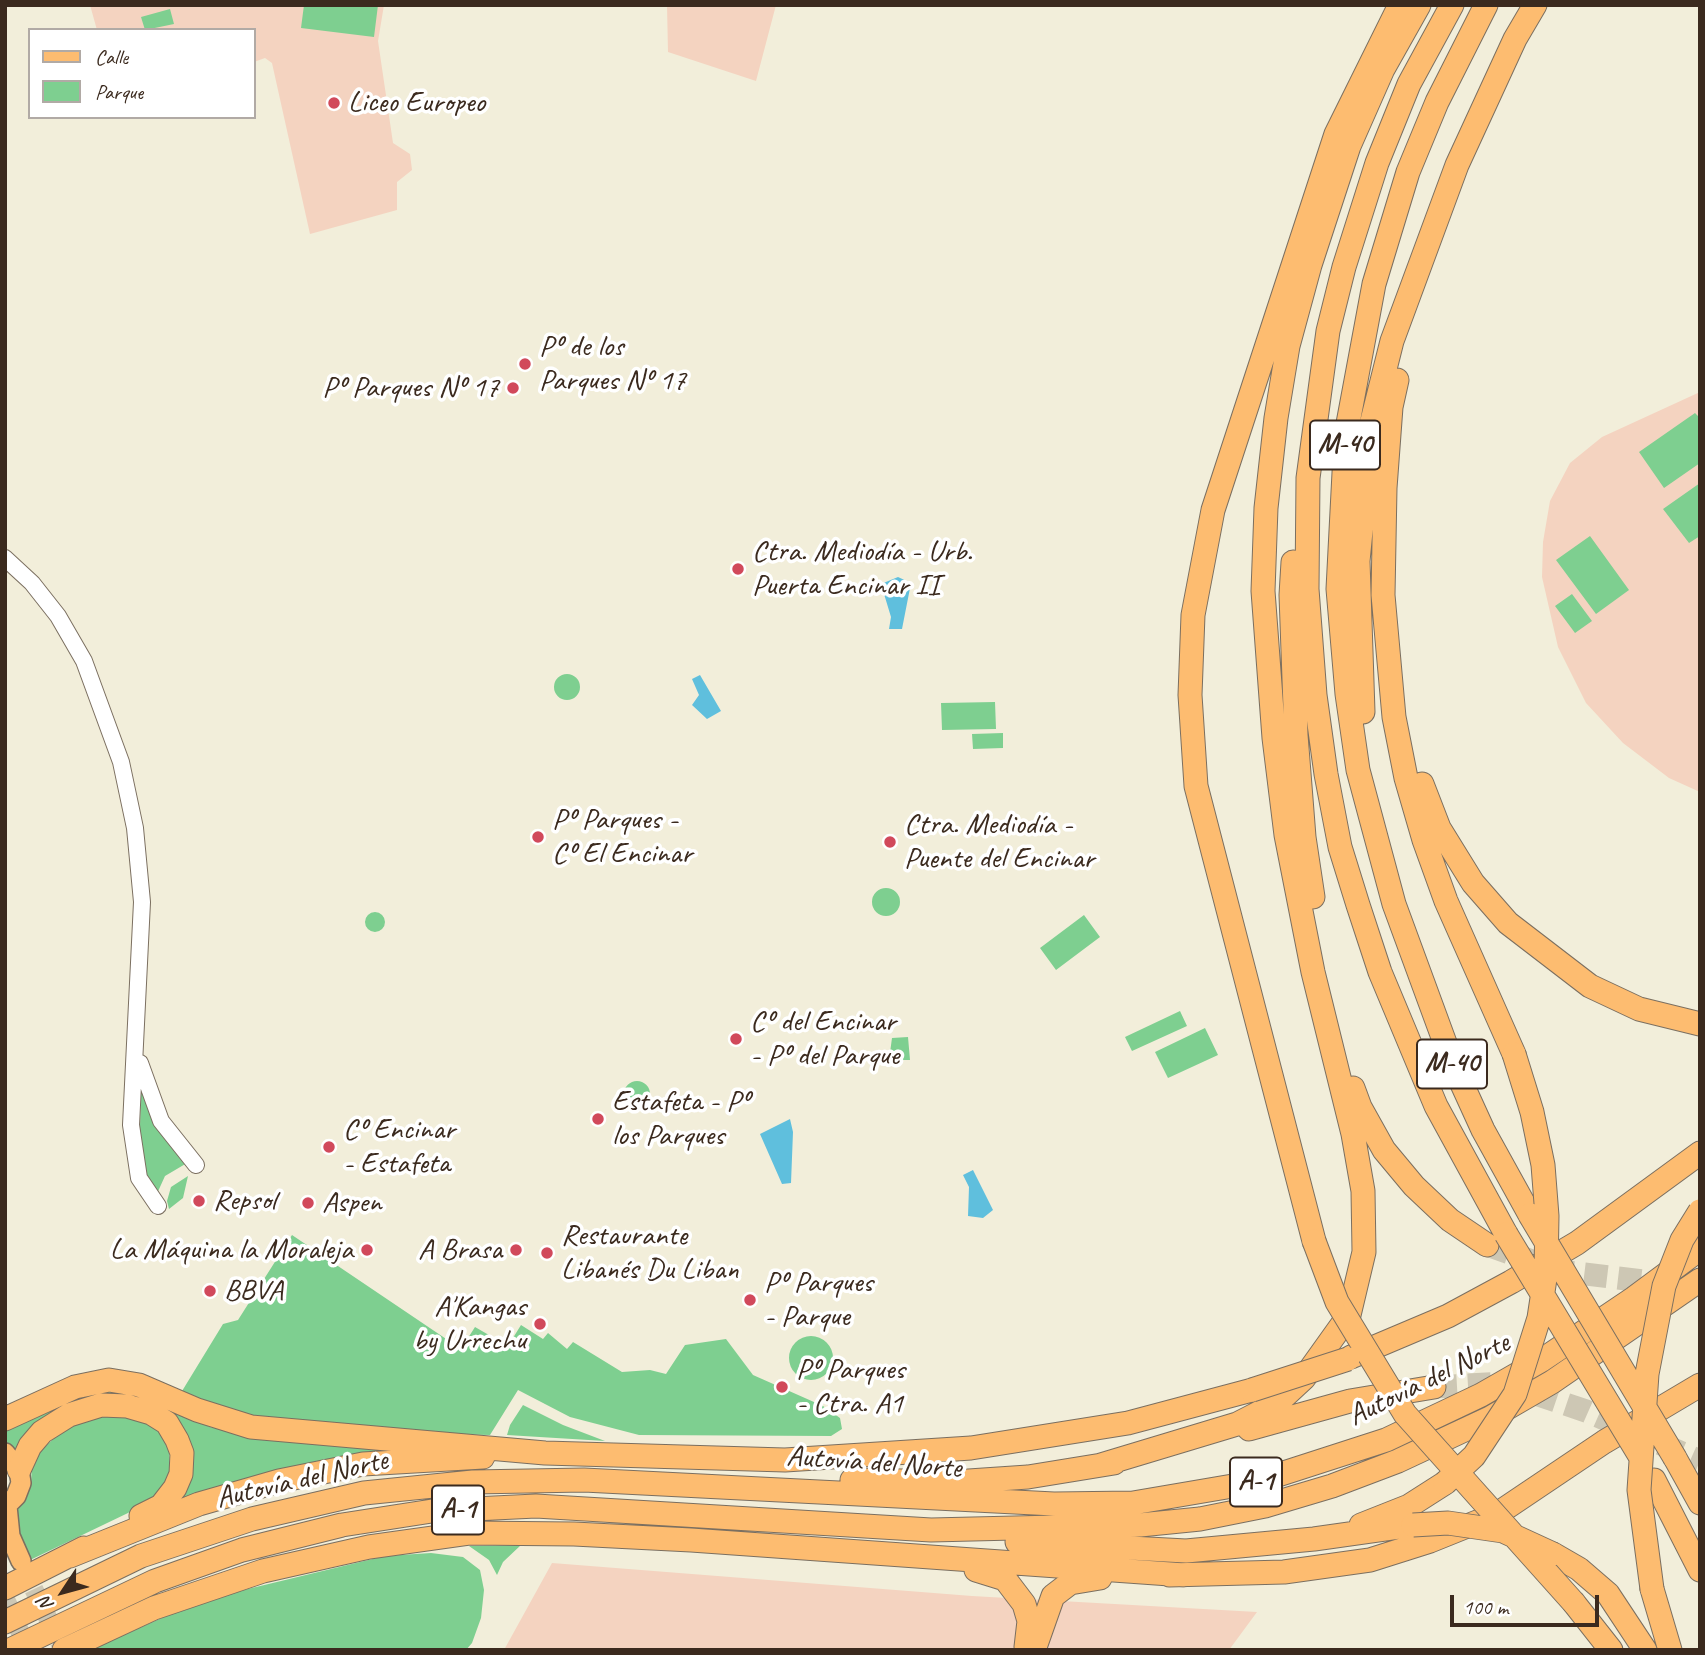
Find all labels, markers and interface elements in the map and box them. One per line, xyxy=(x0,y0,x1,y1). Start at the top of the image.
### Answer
legend xyxy=(28,28,256,119)
text: Calle xyxy=(95,44,128,70)
text: Parque xyxy=(95,79,143,105)
place label: Liceo Europeo xyxy=(348,85,485,121)
marker: Liceo Europeo xyxy=(326,95,342,111)
place label: Pº de los Parques Nº 17 xyxy=(539,329,686,400)
marker: Pº de los Parques Nº 17 xyxy=(517,356,533,372)
place label: Pº Parques Nº 17 xyxy=(322,370,499,406)
marker: Pº Parques Nº 17 xyxy=(505,380,521,396)
road number: M-40 xyxy=(1310,420,1380,470)
place label: Ctra. Mediodía - Urb. Puerta Encinar II xyxy=(752,534,972,604)
marker: Ctra. Mediodía - Urb. Puerta Encinar II xyxy=(730,561,746,577)
place label: Pº Parques - Cº El Encinar xyxy=(552,802,692,872)
place label: Ctra. Mediodía - Puente del Encinar xyxy=(904,807,1094,878)
marker: Pº Parques - Cº El Encinar xyxy=(530,829,546,845)
marker: Ctra. Mediodía - Puente del Encinar xyxy=(882,834,898,850)
place label: Cº del Encinar - Pº del Parque xyxy=(750,1004,899,1074)
marker: Cº del Encinar - Pº del Parque xyxy=(728,1031,744,1047)
road number: M-40 xyxy=(1417,1040,1487,1088)
place label: Estafeta - Pº los Parques xyxy=(612,1084,749,1154)
marker: Estafeta - Pº los Parques xyxy=(590,1111,606,1127)
place label: Cº Encinar - Estafeta xyxy=(343,1112,455,1182)
marker: Cº Encinar - Estafeta xyxy=(321,1139,337,1155)
place label: Repsol xyxy=(213,1183,276,1219)
place label: Aspen xyxy=(322,1185,382,1221)
marker: Repsol xyxy=(191,1193,207,1209)
marker: Aspen xyxy=(300,1195,316,1211)
place label: Restaurante Libanés Du Liban xyxy=(561,1218,738,1288)
place label: La Máquina la Moraleja xyxy=(110,1232,353,1268)
place label: A Brasa xyxy=(418,1232,502,1268)
marker: La Máquina la Moraleja xyxy=(359,1242,375,1258)
marker: A Brasa xyxy=(508,1242,524,1258)
marker: Restaurante Libanés Du Liban xyxy=(539,1245,555,1261)
place label: Pº Parques - Parque xyxy=(764,1265,873,1336)
place label: BBVA xyxy=(224,1273,283,1309)
marker: BBVA xyxy=(202,1283,218,1299)
place label: A'Kangas by Urrechu xyxy=(413,1289,526,1360)
marker: Pº Parques - Parque xyxy=(742,1292,758,1308)
marker: A'Kangas by Urrechu xyxy=(532,1316,548,1332)
street label: Autovía del Norte xyxy=(1342,1325,1516,1435)
place label: Pº Parques - Ctra. A1 xyxy=(796,1352,905,1422)
marker: Pº Parques - Ctra. A1 xyxy=(774,1379,790,1395)
street label: Autovía del Norte xyxy=(785,1439,963,1487)
street label: Autovía del Norte xyxy=(213,1443,391,1517)
road number: A-1 xyxy=(1230,1458,1282,1506)
road number: A-1 xyxy=(432,1486,484,1534)
north arrow xyxy=(28,1557,98,1627)
scale bar xyxy=(1453,1582,1602,1626)
text: N xyxy=(33,1593,59,1616)
text: 100 m xyxy=(1463,1594,1508,1620)

